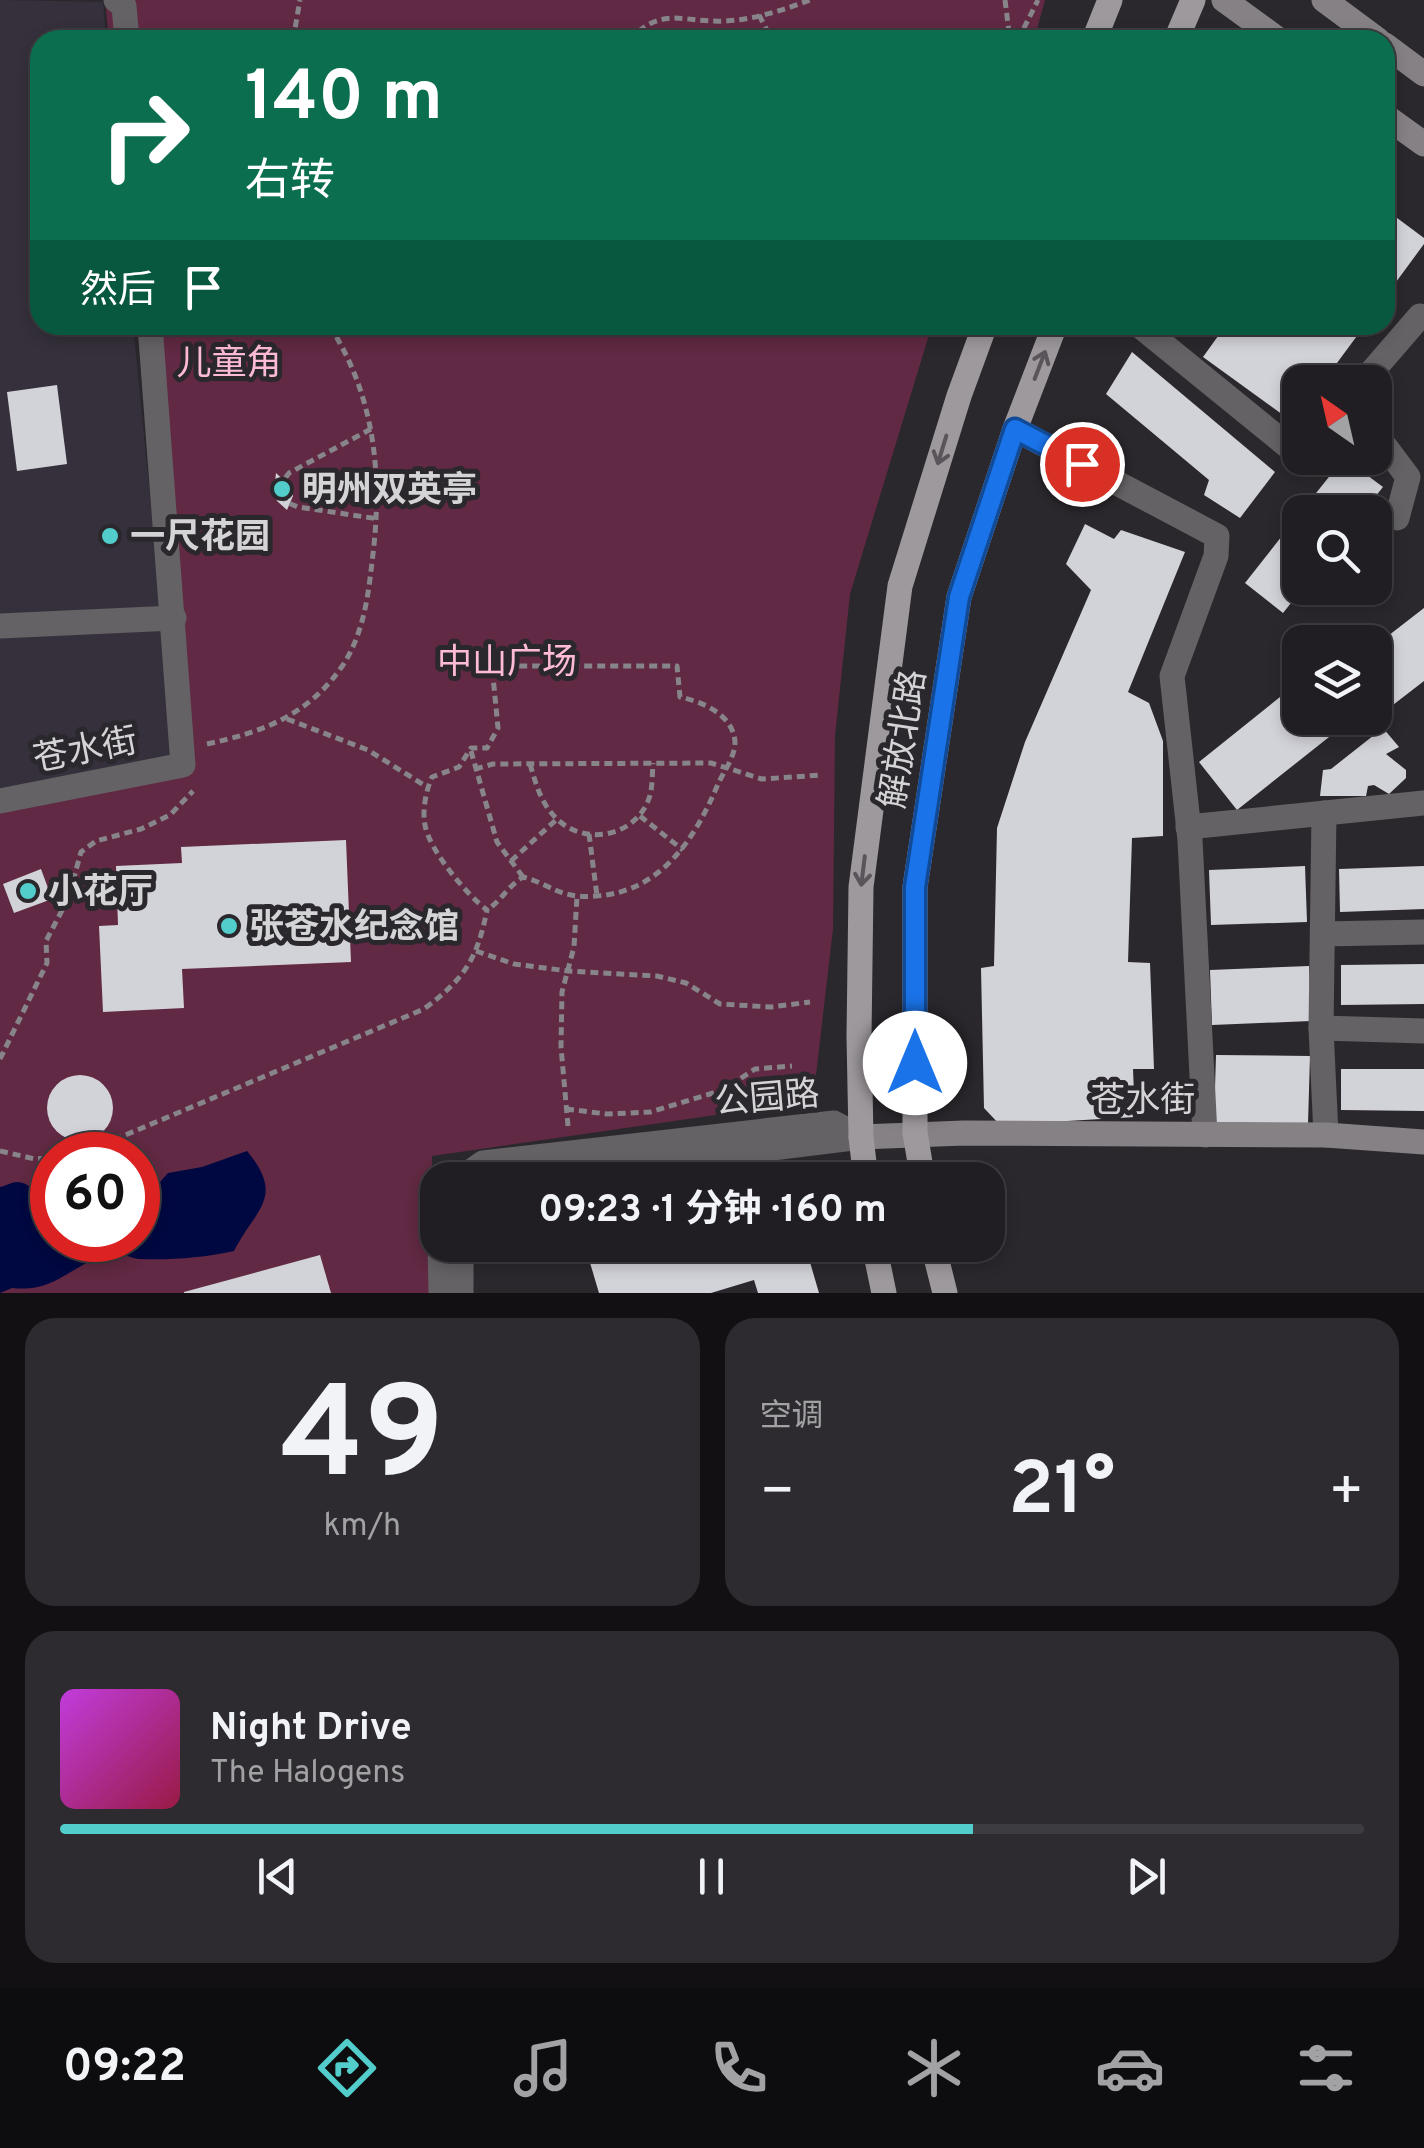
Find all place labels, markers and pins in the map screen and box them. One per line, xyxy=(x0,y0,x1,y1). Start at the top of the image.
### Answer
pin xyxy=(1040,422,1125,507)
place label: 明州双英亭 xyxy=(302,470,477,514)
marker: 明州双英亭 xyxy=(271,478,293,500)
place label: 一尺花园 xyxy=(130,517,270,561)
marker: 一尺花园 xyxy=(99,525,121,547)
place label: 小花厅 xyxy=(48,872,153,916)
marker: 小花厅 xyxy=(17,880,39,902)
place label: 张苍水纪念馆 xyxy=(249,907,459,951)
marker: 张苍水纪念馆 xyxy=(218,915,240,937)

